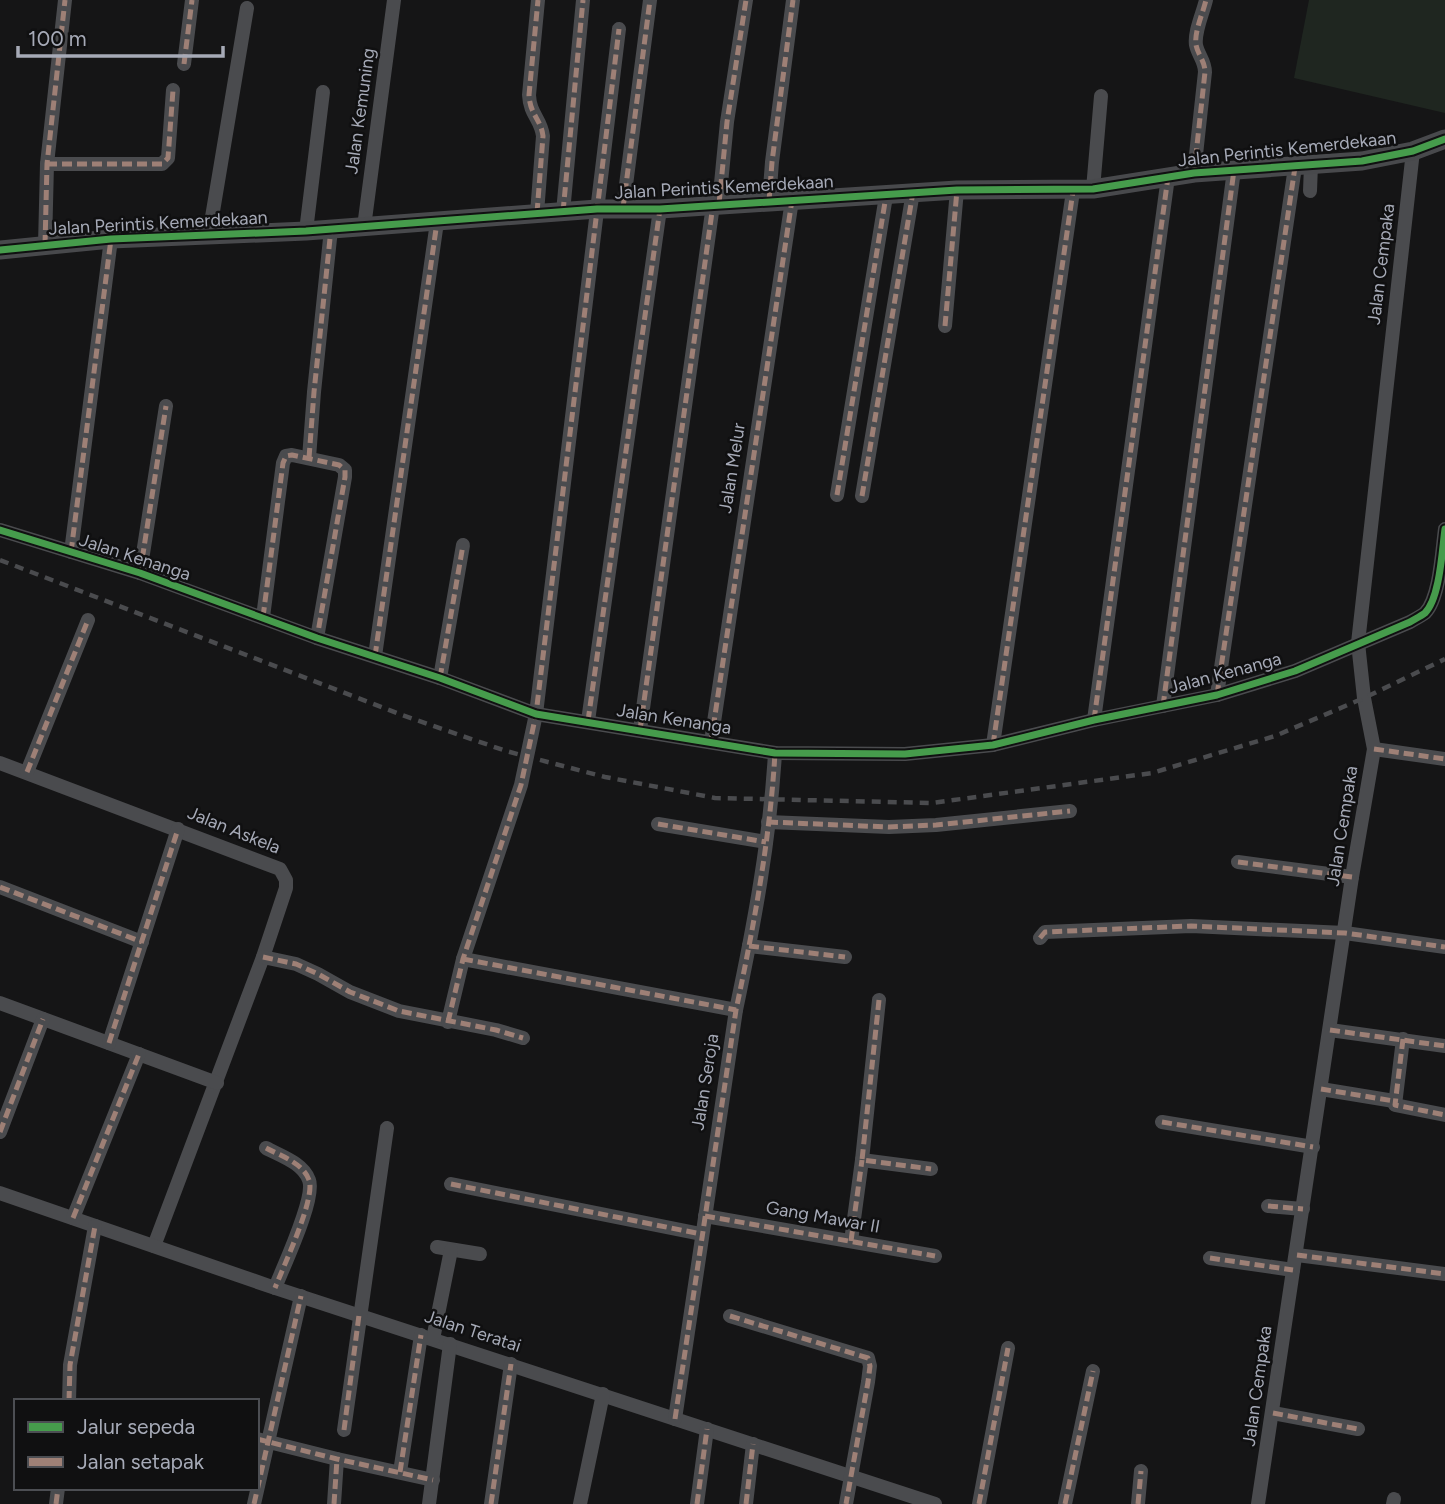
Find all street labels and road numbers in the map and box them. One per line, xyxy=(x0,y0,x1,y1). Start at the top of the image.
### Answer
street label: Jalan Kemuning xyxy=(340,47,380,175)
street label: Jalan Perintis Kemerdekaan xyxy=(1177,127,1397,171)
street label: Jalan Perintis Kemerdekaan xyxy=(614,170,834,204)
street label: Jalan Cempaka xyxy=(1363,202,1399,326)
street label: Jalan Perintis Kemerdekaan xyxy=(48,206,268,240)
street label: Jalan Melur xyxy=(714,421,750,515)
street label: Jalan Kenanga xyxy=(77,529,193,585)
street label: Jalan Kenanga xyxy=(1166,647,1284,699)
street label: Jalan Kenanga xyxy=(615,699,733,739)
street label: Jalan Cempaka xyxy=(1322,764,1362,888)
street label: Jalan Askela xyxy=(184,801,284,859)
street label: Jalan Seroja xyxy=(687,1032,723,1132)
street label: Gang Mawar II xyxy=(764,1196,882,1238)
street label: Jalan Teratai xyxy=(422,1305,524,1357)
street label: Jalan Cempaka xyxy=(1238,1324,1276,1448)

